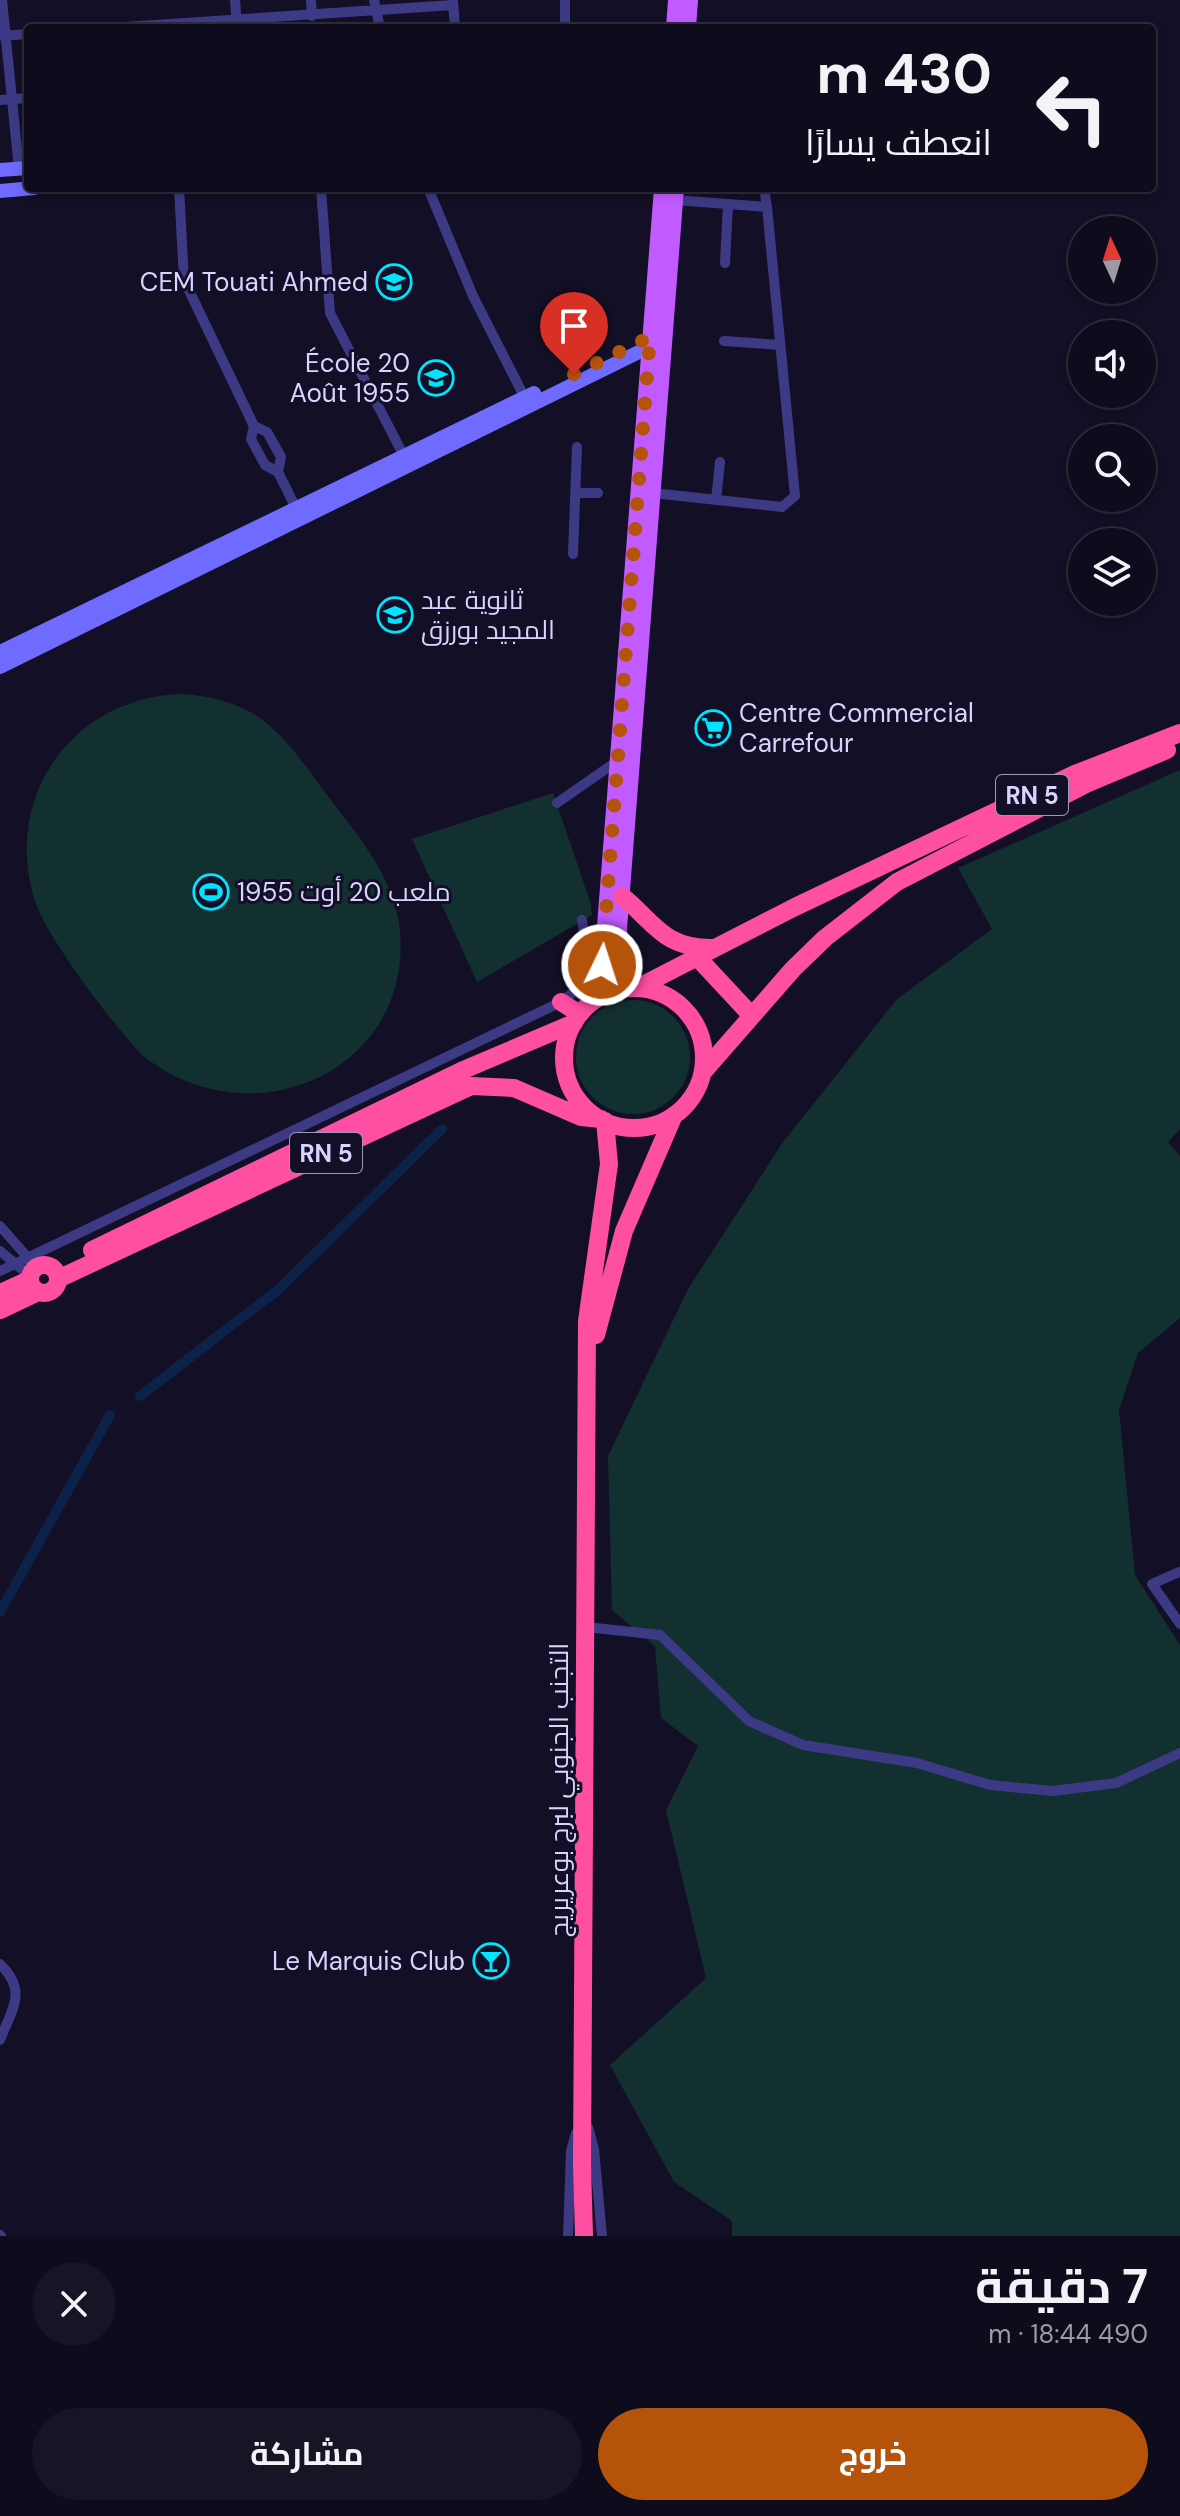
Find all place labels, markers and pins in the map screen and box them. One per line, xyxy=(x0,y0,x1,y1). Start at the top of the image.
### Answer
school or university icon: CEM Touati Ahmed xyxy=(375,263,413,301)
place label: CEM Touati Ahmed xyxy=(140,265,368,299)
pin xyxy=(540,292,608,374)
place label: École 20 Août 1955 xyxy=(290,346,410,410)
school or university icon: École 20 Août 1955 xyxy=(417,359,455,397)
place label: ثانوية عبد المجيد بورزق xyxy=(421,583,555,647)
school or university icon: ثانوية عبد المجيد بورزق xyxy=(376,596,414,634)
place label: Centre Commercial Carrefour xyxy=(739,696,974,760)
supermarket icon: Centre Commercial Carrefour xyxy=(694,709,732,747)
sports icon: ملعب 20 أوت 1955 xyxy=(192,873,230,911)
place label: ملعب 20 أوت 1955 xyxy=(237,875,451,909)
bar icon: Le Marquis Club xyxy=(472,1942,510,1980)
place label: Le Marquis Club xyxy=(272,1944,465,1978)

